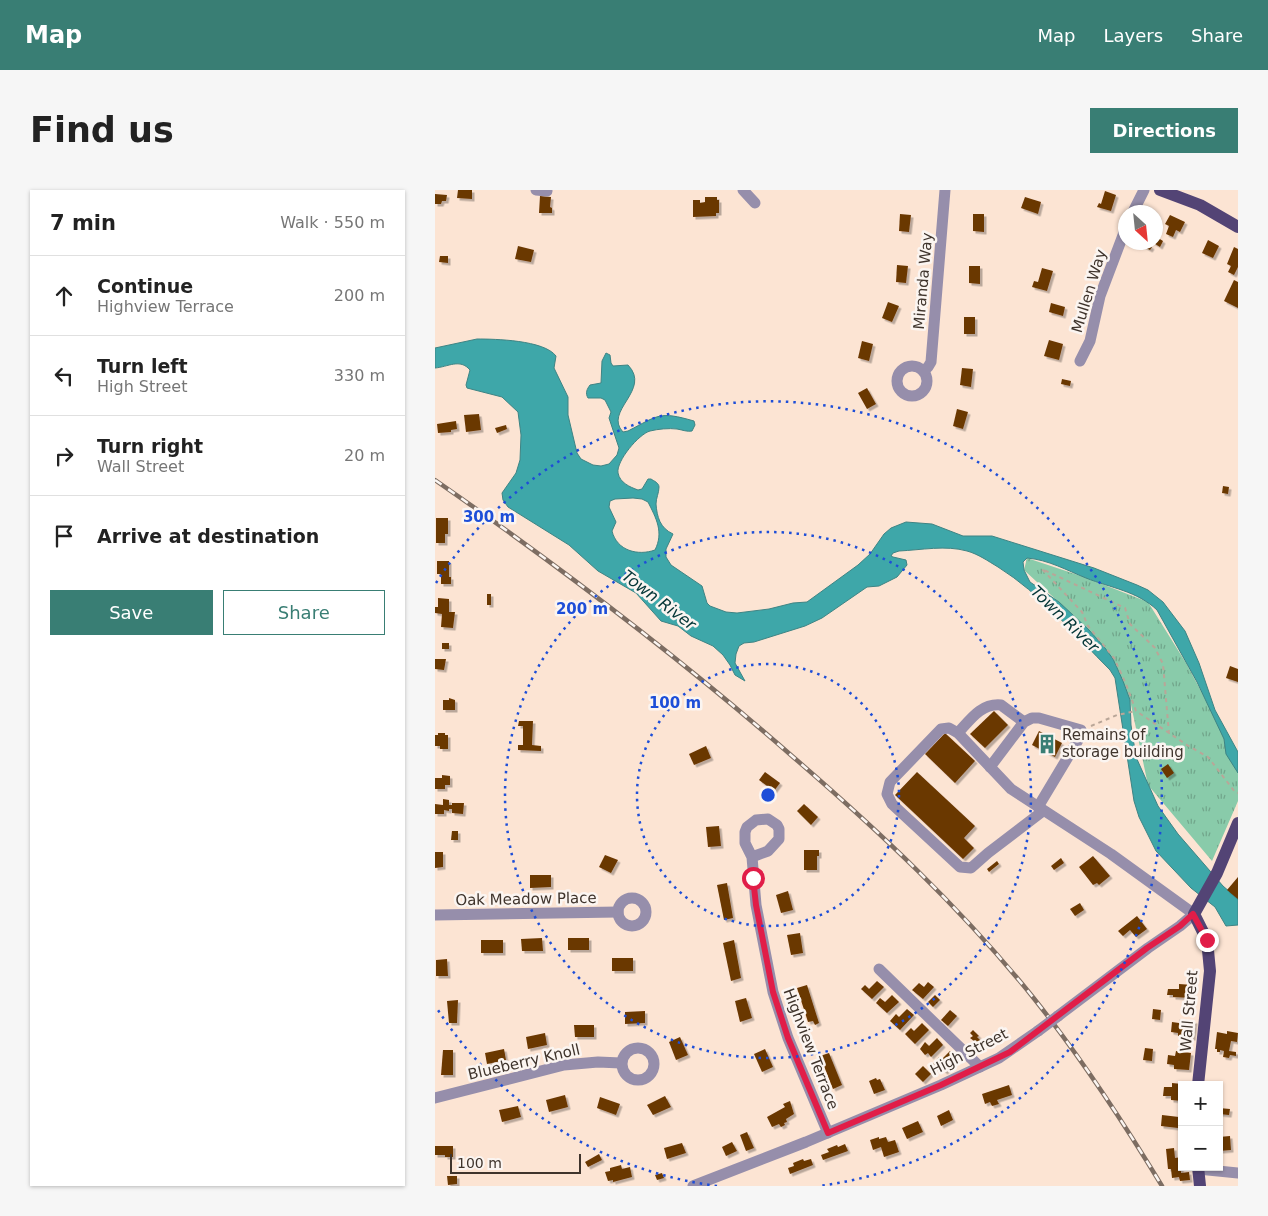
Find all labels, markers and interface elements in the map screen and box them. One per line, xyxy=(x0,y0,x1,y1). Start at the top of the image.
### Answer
text: Map xyxy=(25,21,82,49)
text: Map xyxy=(1037,25,1075,46)
text: Layers xyxy=(1103,25,1163,46)
text: Share xyxy=(1191,25,1243,46)
button: Directions xyxy=(1090,108,1238,153)
text: Find us xyxy=(30,110,174,150)
north arrow xyxy=(1118,205,1163,250)
text: 7 min xyxy=(50,211,116,235)
text: Walk · 550 m xyxy=(280,213,385,232)
street label: Miranda Way xyxy=(910,232,936,330)
street label: Mullen Way xyxy=(1068,247,1110,335)
text: Continue xyxy=(97,275,193,297)
icon: ahead xyxy=(50,282,78,310)
text: 200 m xyxy=(334,286,385,305)
text: Highview Terrace xyxy=(97,297,234,316)
text: Turn left xyxy=(97,355,188,377)
icon: left xyxy=(50,362,78,390)
text: 330 m xyxy=(334,366,385,385)
text: High Street xyxy=(97,377,187,396)
text: Turn right xyxy=(97,435,203,457)
icon: right xyxy=(50,442,78,470)
text: 20 m xyxy=(344,446,385,465)
text: Wall Street xyxy=(97,457,184,476)
text: 300 m xyxy=(463,508,515,526)
icon: arrive xyxy=(50,522,78,550)
text: Arrive at destination xyxy=(97,525,319,547)
water label: Town River xyxy=(618,566,701,635)
water label: Town River xyxy=(1027,582,1104,657)
button: Save xyxy=(50,590,213,635)
button: Share xyxy=(223,590,385,635)
text: 200 m xyxy=(556,600,608,618)
text: 100 m xyxy=(649,694,701,712)
place label: Remains of storage building xyxy=(1062,726,1184,761)
building icon: Remains of storage building xyxy=(1036,733,1058,755)
centre of rings xyxy=(759,786,777,804)
route start xyxy=(742,867,765,890)
street label: Oak Meadow Place xyxy=(455,889,597,909)
route end xyxy=(1196,929,1219,952)
street label: Wall Street xyxy=(1176,969,1202,1053)
street label: Highview Terrace xyxy=(780,986,842,1112)
street label: High Street xyxy=(927,1025,1011,1079)
street label: Blueberry Knoll xyxy=(466,1040,582,1084)
map controls xyxy=(1178,1081,1223,1171)
button: + xyxy=(1178,1081,1223,1126)
button: − xyxy=(1178,1126,1223,1171)
scale bar xyxy=(450,1151,581,1174)
text: 100 m xyxy=(457,1155,502,1171)

